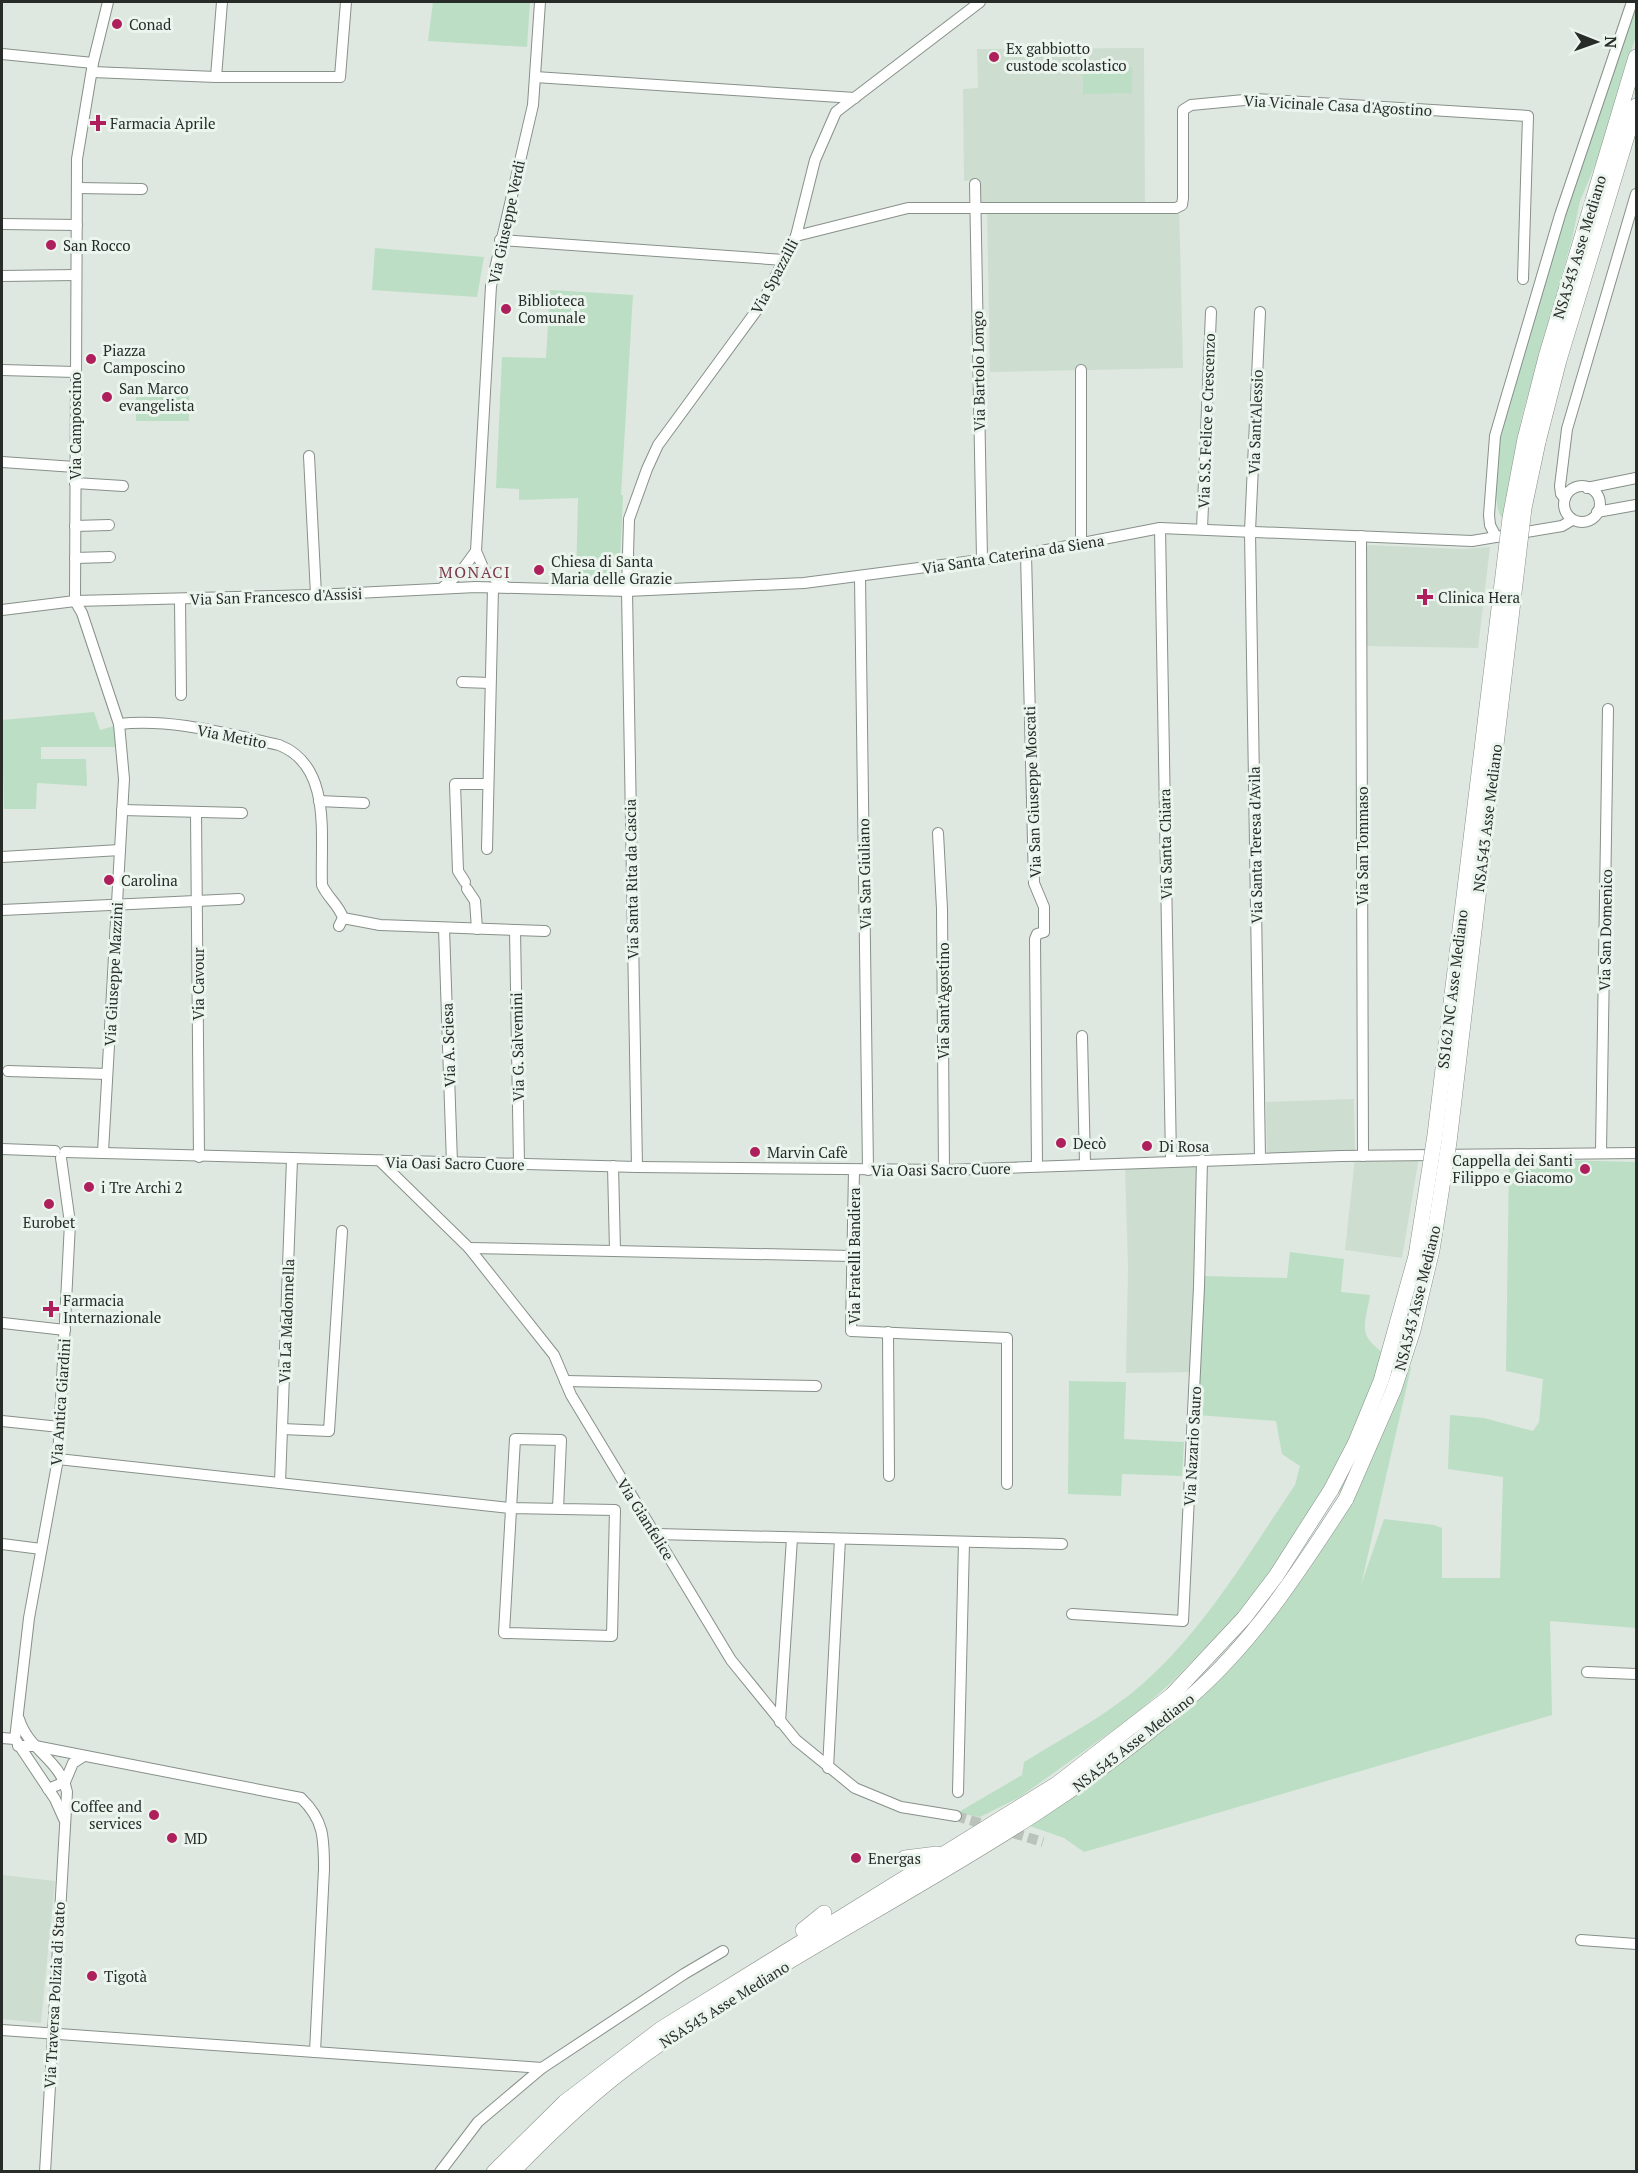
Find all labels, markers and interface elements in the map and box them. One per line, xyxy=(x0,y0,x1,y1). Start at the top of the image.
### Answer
north arrow xyxy=(1566,12,1626,72)
place label: Conad xyxy=(129,14,171,34)
marker: Conad xyxy=(110,17,124,31)
text: N xyxy=(1600,36,1622,49)
place label: Ex gabbiotto custode scolastico xyxy=(1006,38,1127,75)
marker: Ex gabbiotto custode scolastico xyxy=(987,50,1001,64)
street label: Via Vicinale Casa d'Agostino xyxy=(1243,90,1433,120)
place label: Farmacia Aprile xyxy=(110,113,216,133)
marker: Farmacia Aprile xyxy=(91,116,105,130)
street label: Via Giuseppe Verdi xyxy=(483,158,529,286)
street label: NSA543 Asse Mediano xyxy=(1548,173,1610,321)
place label: San Rocco xyxy=(63,235,130,255)
street label: Via Spazzilli xyxy=(746,235,802,317)
marker: San Rocco xyxy=(44,238,58,252)
place label: Biblioteca Comunale xyxy=(518,290,586,327)
marker: Biblioteca Comunale xyxy=(499,302,513,316)
street label: Via Bartolo Longo xyxy=(967,311,989,431)
street label: Via S.S. Felice e Crescenzo xyxy=(1193,333,1219,509)
place label: Piazza Camposcino xyxy=(103,340,185,377)
marker: Piazza Camposcino xyxy=(84,352,98,366)
street label: Via Sant'Alessio xyxy=(1243,369,1267,475)
street label: Via Camposcino xyxy=(65,372,85,480)
place label: San Marco evangelista xyxy=(119,378,195,415)
marker: San Marco evangelista xyxy=(100,390,114,404)
street label: Via Santa Caterina da Siena xyxy=(920,530,1106,578)
place label: Chiesa di Santa Maria delle Grazie xyxy=(551,551,672,588)
district label: MONACI xyxy=(439,561,511,583)
marker: Chiesa di Santa Maria delle Grazie xyxy=(532,563,546,577)
street label: Via San Francesco d'Assisi xyxy=(189,583,363,609)
place label: Clinica Hera xyxy=(1438,587,1521,607)
marker: Clinica Hera xyxy=(1416,588,1434,606)
street label: Via San Giuseppe Moscati xyxy=(1019,706,1045,878)
street label: Via Metito xyxy=(195,719,269,753)
street label: NSA543 Asse Mediano xyxy=(1468,743,1506,893)
street label: Via Santa Teresa d'Avila xyxy=(1244,766,1266,924)
street label: Via San Tommaso xyxy=(1352,786,1372,906)
street label: Via Santa Chiara xyxy=(1154,788,1176,900)
street label: Via Santa Rita da Cascia xyxy=(620,798,642,959)
street label: Via San Giuliano xyxy=(853,818,875,930)
street label: Via San Domenico xyxy=(1594,869,1616,991)
place label: Carolina xyxy=(121,870,178,890)
marker: Carolina xyxy=(102,873,116,887)
street label: Via Giuseppe Mazzini xyxy=(99,901,127,1047)
street label: SS162 NC Asse Mediano xyxy=(1432,908,1472,1070)
street label: Via Sant'Agostino xyxy=(933,943,953,1059)
street label: Via Cavour xyxy=(188,947,208,1021)
street label: Via G. Salvemini xyxy=(506,992,528,1102)
street label: Via A. Sciesa xyxy=(437,1002,459,1088)
place label: Decò xyxy=(1073,1133,1106,1153)
marker: Decò xyxy=(1054,1136,1068,1150)
place label: Di Rosa xyxy=(1159,1136,1210,1156)
marker: Di Rosa xyxy=(1140,1139,1154,1153)
place label: Marvin Cafè xyxy=(767,1142,848,1162)
marker: Marvin Cafè xyxy=(748,1145,762,1159)
place label: Cappella dei Santi Filippo e Giacomo xyxy=(1452,1150,1573,1187)
street label: Via Oasi Sacro Cuore xyxy=(385,1152,525,1174)
street label: Via Oasi Sacro Cuore xyxy=(871,1158,1011,1180)
marker: Cappella dei Santi Filippo e Giacomo xyxy=(1578,1162,1592,1176)
place label: i Tre Archi 2 xyxy=(101,1177,183,1197)
marker: i Tre Archi 2 xyxy=(82,1180,96,1194)
street label: Via Fratelli Bandiera xyxy=(844,1187,864,1325)
marker: Eurobet xyxy=(42,1197,56,1211)
place label: Eurobet xyxy=(23,1212,76,1232)
street label: NSA543 Asse Mediano xyxy=(1389,1223,1445,1373)
street label: Via La Madonnella xyxy=(274,1258,298,1384)
place label: Farmacia Internazionale xyxy=(63,1290,161,1327)
marker: Farmacia Internazionale xyxy=(44,1302,58,1316)
street label: Via Antica Giardini xyxy=(46,1338,74,1466)
street label: Via Nazario Sauro xyxy=(1179,1386,1205,1506)
street label: Via Gianfelice xyxy=(613,1474,679,1564)
street label: NSA543 Asse Mediano xyxy=(1068,1688,1198,1796)
place label: Coffee and services xyxy=(71,1796,142,1833)
marker: Coffee and services xyxy=(147,1808,161,1822)
place label: MD xyxy=(184,1828,208,1848)
marker: MD xyxy=(165,1831,179,1845)
place label: Energas xyxy=(868,1848,921,1868)
marker: Energas xyxy=(849,1851,863,1865)
street label: Via Traversa Polizia di Stato xyxy=(39,1901,69,2089)
street label: NSA543 Asse Mediano xyxy=(655,1956,793,2052)
place label: Tigotà xyxy=(104,1966,147,1986)
marker: Tigotà xyxy=(85,1969,99,1983)

